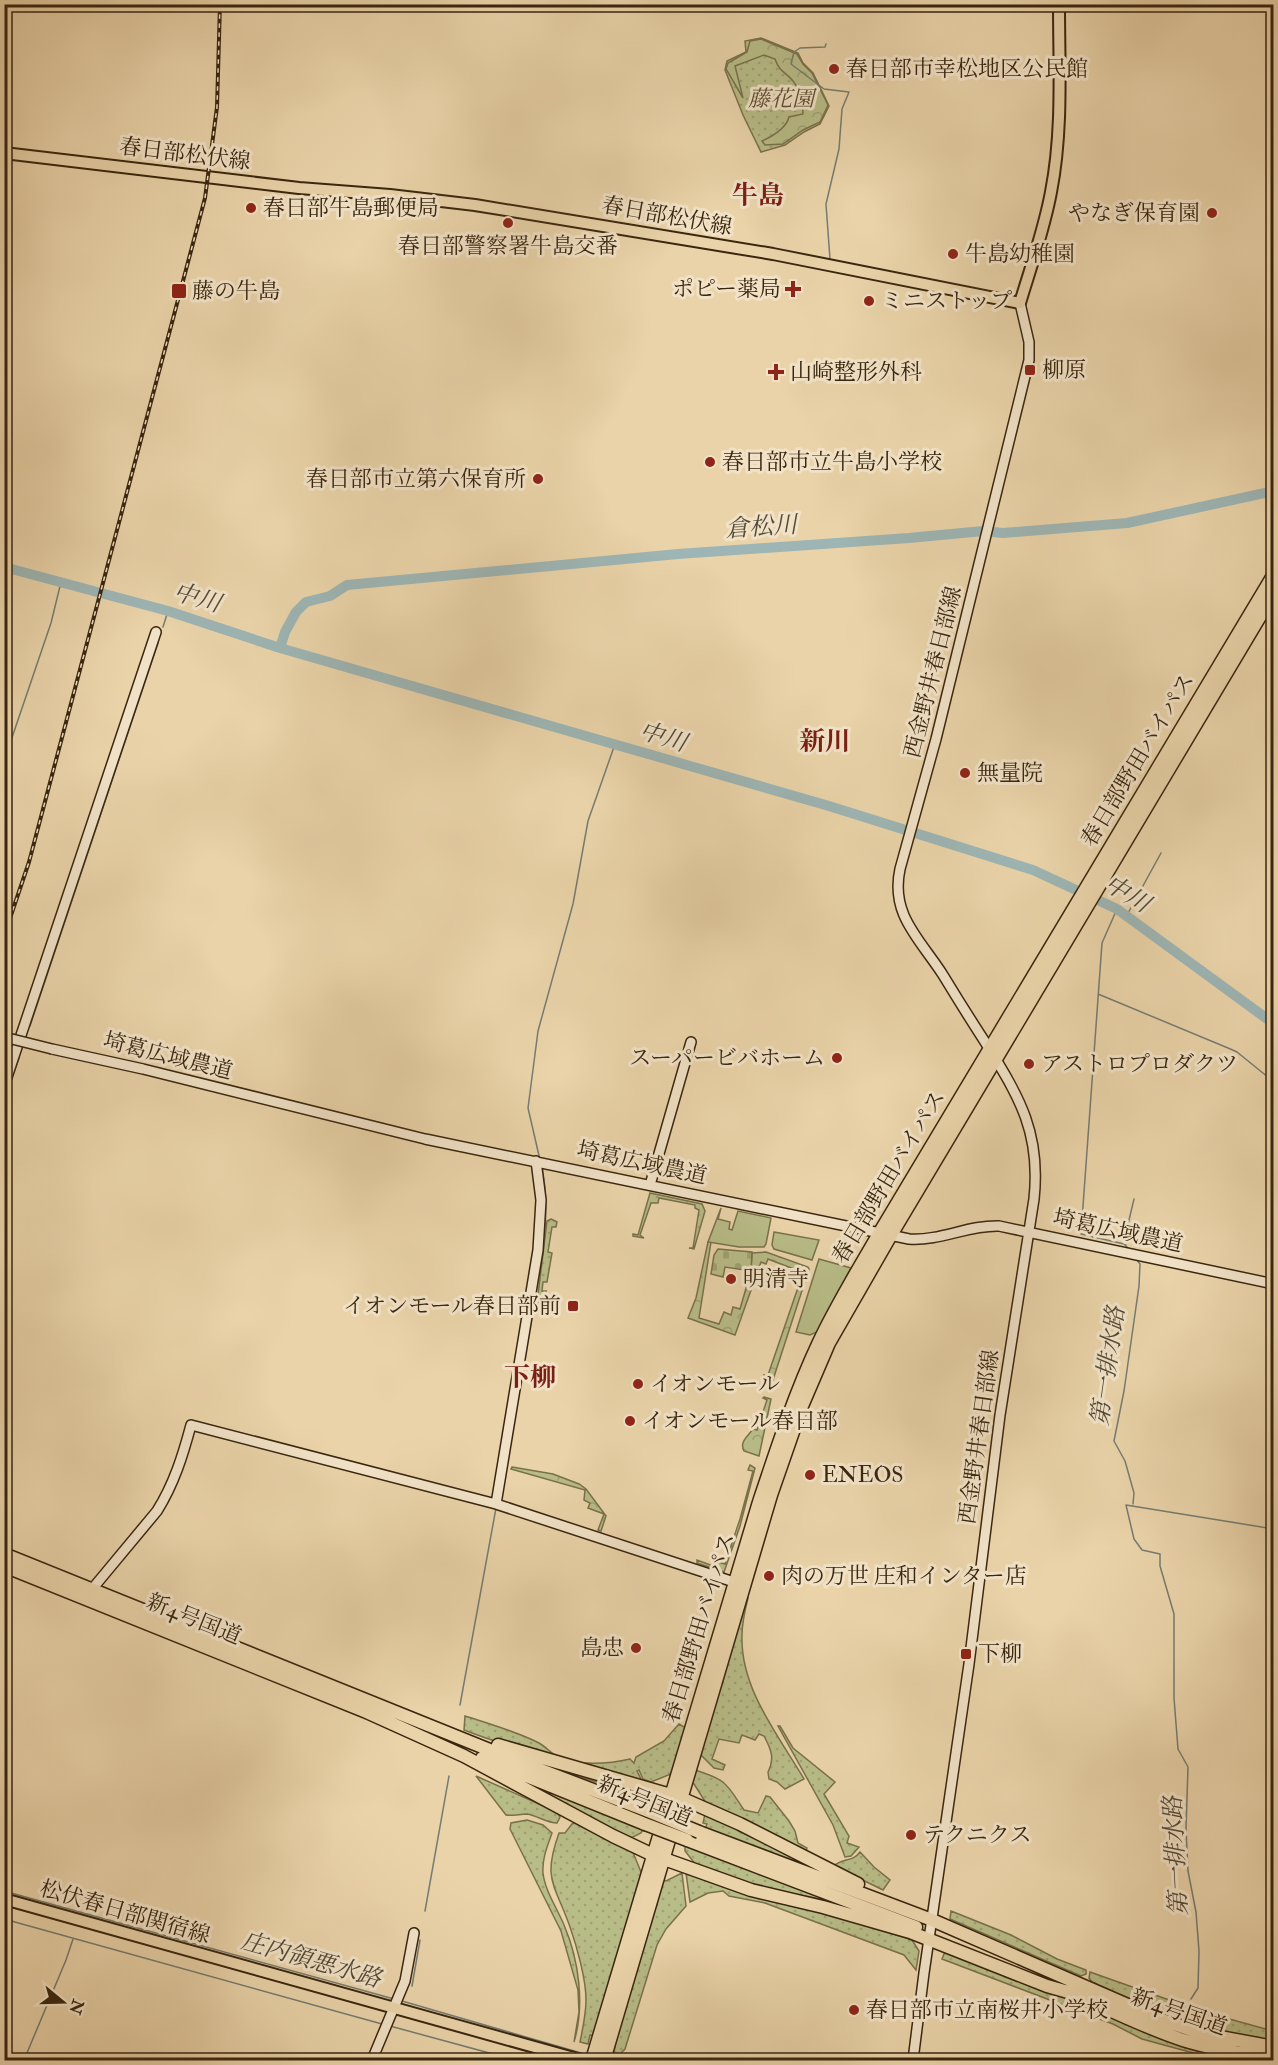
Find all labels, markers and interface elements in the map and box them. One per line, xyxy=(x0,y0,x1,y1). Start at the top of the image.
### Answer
place label: 春日部市幸松地区公民館 xyxy=(846,55,1088,83)
marker: 春日部市幸松地区公民館 xyxy=(827,62,841,76)
park label: 藤花園 xyxy=(748,85,817,113)
street label: 春日部松伏線 xyxy=(118,132,252,176)
district label: 牛島 xyxy=(732,180,784,212)
street label: 春日部松伏線 xyxy=(600,191,734,241)
place label: 春日部牛島郵便局 xyxy=(263,194,439,222)
place label: やなぎ保育園 xyxy=(1068,199,1200,227)
marker: 春日部牛島郵便局 xyxy=(244,201,258,215)
marker: やなぎ保育園 xyxy=(1205,206,1219,220)
marker: 春日部警察署牛島交番 xyxy=(501,216,515,230)
place label: 春日部警察署牛島交番 xyxy=(398,232,618,260)
place label: 牛島幼稚園 xyxy=(965,240,1075,268)
marker: 牛島幼稚園 xyxy=(946,247,960,261)
place label: ポピー薬局 xyxy=(672,275,781,303)
place label: 藤の牛島 xyxy=(192,277,280,305)
marker: 藤の牛島 xyxy=(170,282,188,300)
marker: ポピー薬局 xyxy=(786,282,800,296)
place label: ミニストップ xyxy=(881,287,1012,315)
marker: ミニストップ xyxy=(862,294,876,308)
place label: 柳原 xyxy=(1042,356,1086,384)
place label: 山崎整形外科 xyxy=(790,358,922,386)
marker: 山崎整形外科 xyxy=(767,363,785,381)
marker: 柳原 xyxy=(1023,363,1037,377)
place label: 春日部市立牛島小学校 xyxy=(722,448,942,476)
marker: 春日部市立牛島小学校 xyxy=(703,455,717,469)
place label: 春日部市立第六保育所 xyxy=(306,465,526,493)
marker: 春日部市立第六保育所 xyxy=(531,472,545,486)
water label: 倉松川 xyxy=(724,509,801,545)
water label: 中川 xyxy=(170,576,227,620)
street label: 西金野井春日部線 xyxy=(898,583,968,761)
street label: 春日部野田バイパス xyxy=(1075,668,1201,852)
water label: 中川 xyxy=(636,715,693,760)
district label: 新川 xyxy=(799,726,851,758)
place label: 無量院 xyxy=(977,759,1043,787)
marker: 無量院 xyxy=(958,766,972,780)
water label: 中川 xyxy=(1098,868,1158,921)
street label: 埼葛広域農道 xyxy=(101,1026,235,1086)
place label: スーパービバホーム xyxy=(629,1044,825,1072)
place label: アストロプロダクツ xyxy=(1041,1050,1238,1078)
marker: スーパービバホーム xyxy=(830,1051,844,1065)
marker: アストロプロダクツ xyxy=(1022,1057,1036,1071)
street label: 春日部野田バイパス xyxy=(826,1085,952,1269)
street label: 埼葛広域農道 xyxy=(575,1136,709,1190)
street label: 埼葛広域農道 xyxy=(1051,1204,1185,1258)
place label: 明清寺 xyxy=(743,1265,809,1293)
marker: 明清寺 xyxy=(724,1272,738,1286)
place label: イオンモール春日部前 xyxy=(343,1292,561,1320)
marker: イオンモール春日部前 xyxy=(566,1299,580,1313)
water label: 第一排水路 xyxy=(1084,1302,1132,1428)
street label: 西金野井春日部線 xyxy=(953,1348,1005,1526)
district label: 下柳 xyxy=(504,1362,556,1394)
place label: イオンモール xyxy=(650,1370,780,1398)
marker: イオンモール xyxy=(631,1377,645,1391)
place label: イオンモール春日部 xyxy=(642,1407,838,1435)
marker: イオンモール春日部 xyxy=(623,1414,637,1428)
place label: ENEOS xyxy=(822,1461,904,1489)
marker: ENEOS xyxy=(803,1468,817,1482)
street label: 春日部野田バイパス xyxy=(657,1529,741,1727)
place label: 肉の万世 庄和インター店 xyxy=(781,1562,1027,1590)
marker: 肉の万世 庄和インター店 xyxy=(762,1569,776,1583)
street label: 新4号国道 xyxy=(142,1587,246,1651)
place label: 島忠 xyxy=(580,1634,624,1662)
place label: 下柳 xyxy=(978,1640,1022,1668)
marker: 島忠 xyxy=(629,1641,643,1655)
marker: 下柳 xyxy=(959,1647,973,1661)
street label: 新4号国道 xyxy=(593,1769,697,1833)
water label: 第一排水路 xyxy=(1157,1793,1195,1917)
place label: テクニクス xyxy=(923,1821,1031,1849)
marker: テクニクス xyxy=(904,1828,918,1842)
street label: 松伏春日部関宿線 xyxy=(37,1874,213,1950)
water label: 庄内領悪水路 xyxy=(238,1925,386,1995)
north arrow xyxy=(33,1972,93,2032)
street label: 新4号国道 xyxy=(1127,1983,1231,2041)
text: N xyxy=(64,1996,88,2017)
place label: 春日部市立南桜井小学校 xyxy=(866,1996,1108,2024)
marker: 春日部市立南桜井小学校 xyxy=(847,2003,861,2017)

